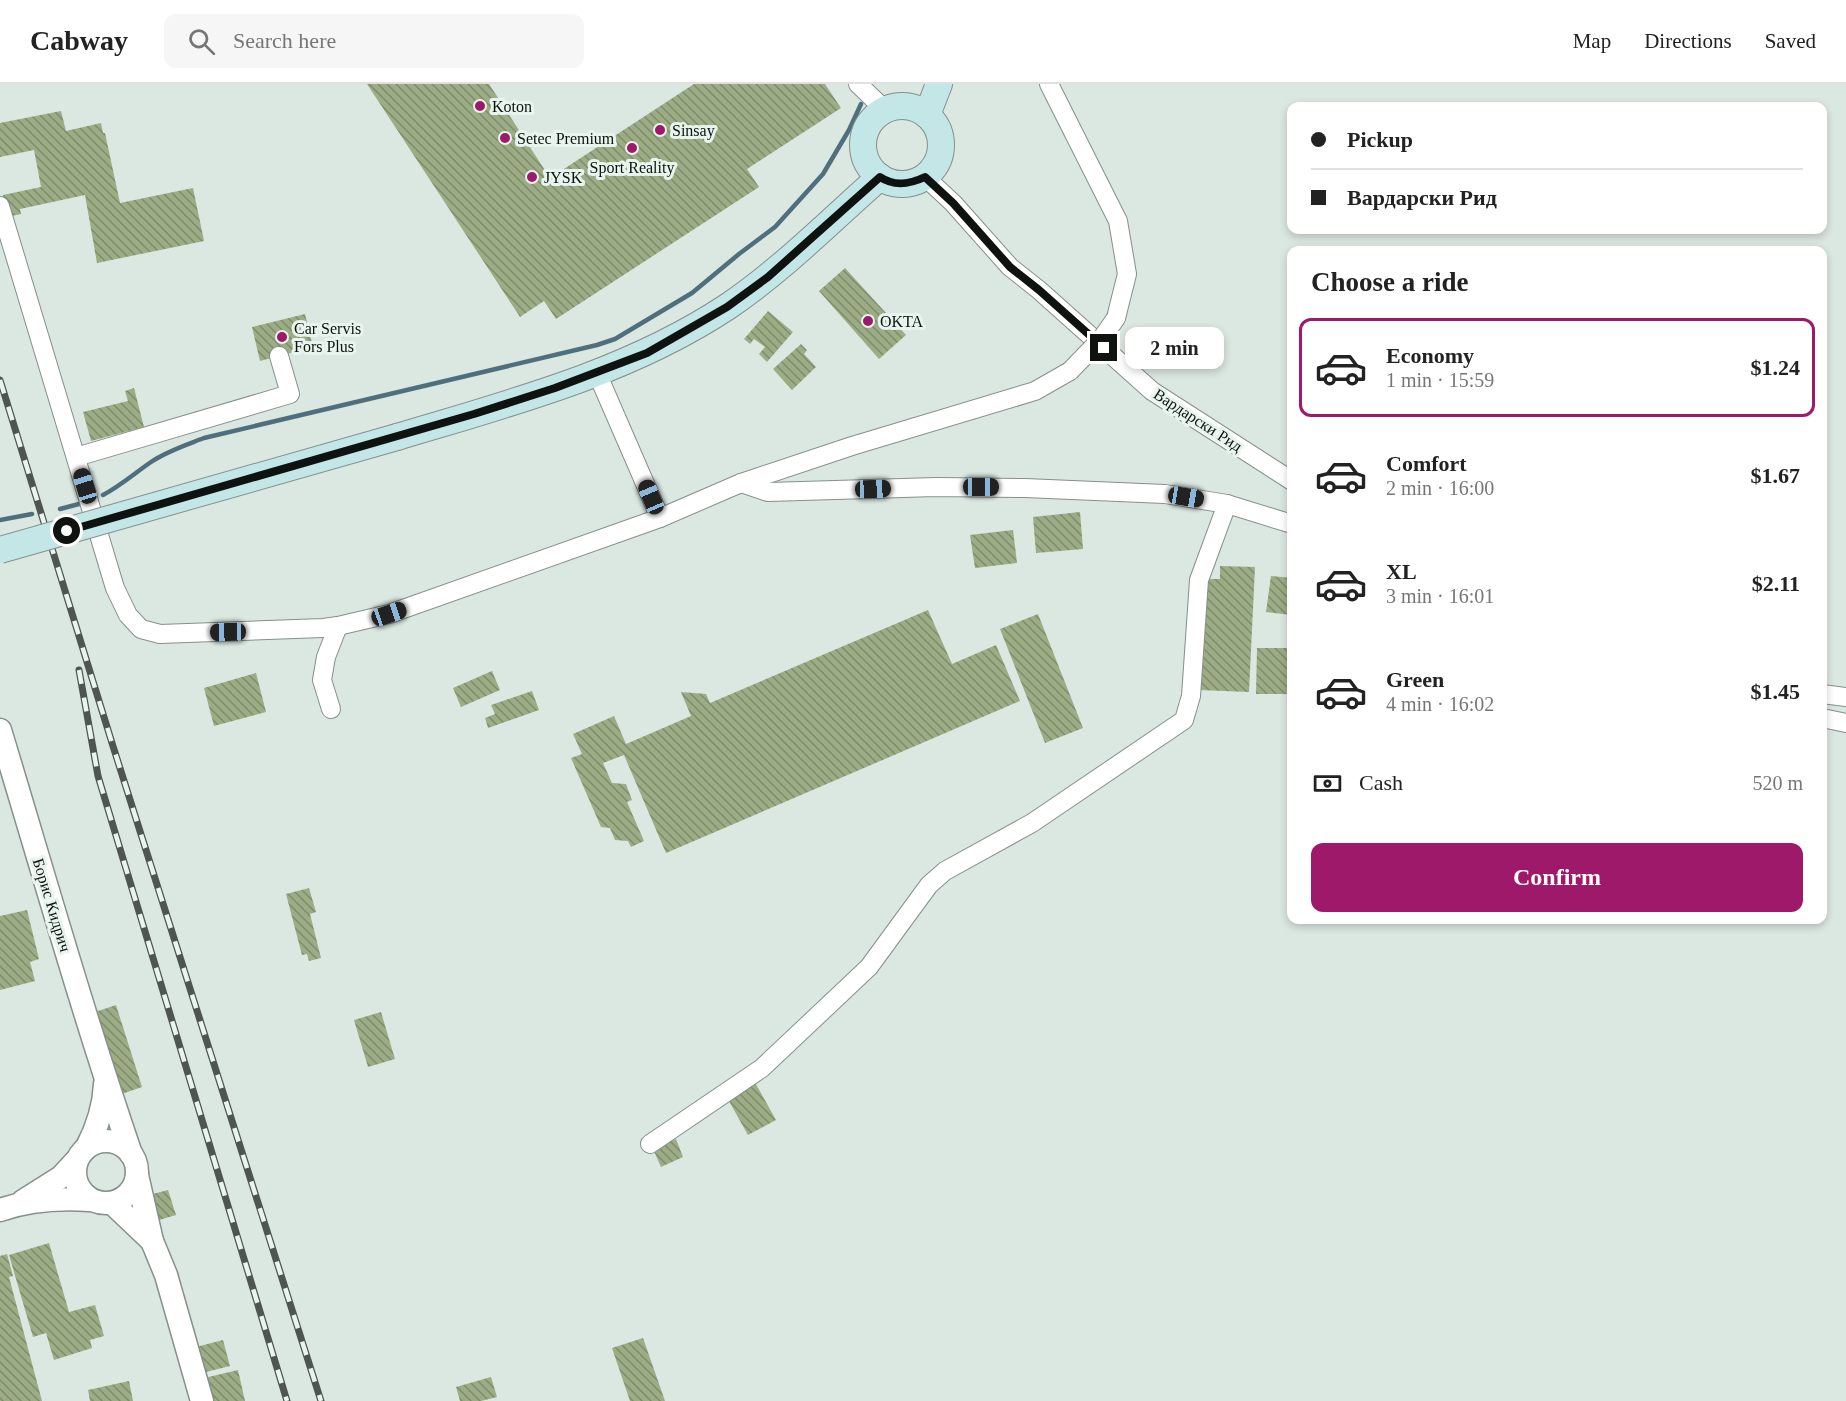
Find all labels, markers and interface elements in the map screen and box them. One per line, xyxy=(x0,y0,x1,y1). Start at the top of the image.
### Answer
search box xyxy=(164,14,584,68)
text: Cabway xyxy=(30,25,128,56)
icon: search xyxy=(185,25,218,58)
text: Search here xyxy=(233,28,336,53)
text: Map xyxy=(1573,29,1611,53)
text: Directions xyxy=(1644,29,1732,53)
text: Saved xyxy=(1765,29,1816,53)
place label: Koton xyxy=(492,98,532,115)
marker: Koton xyxy=(473,99,487,113)
place label: Sinsay xyxy=(672,122,715,140)
marker: Sinsay xyxy=(653,123,667,137)
text: Pickup xyxy=(1347,127,1413,152)
place label: Setec Premium xyxy=(517,130,615,147)
marker: Setec Premium xyxy=(498,131,512,145)
marker: Sport Reality xyxy=(625,141,639,155)
place label: Sport Reality xyxy=(590,159,674,177)
place label: JYSK xyxy=(544,169,583,186)
marker: JYSK xyxy=(525,170,539,184)
text: Вардарски Рид xyxy=(1347,185,1497,210)
text: Choose a ride xyxy=(1311,267,1469,297)
place label: OKTA xyxy=(880,313,924,330)
marker: OKTA xyxy=(861,314,875,328)
place label: Car Servis Fors Plus xyxy=(294,320,361,355)
callout: 2 min xyxy=(1125,327,1224,369)
marker: Car Servis Fors Plus xyxy=(275,330,289,344)
route end xyxy=(1090,334,1117,361)
text: 2 min xyxy=(1150,337,1199,359)
icon: car xyxy=(1314,341,1368,395)
text: Economy xyxy=(1386,343,1474,368)
text: $1.24 xyxy=(1751,355,1800,380)
text: 1 min · 15:59 xyxy=(1386,369,1494,391)
street label: Вардарски Рид xyxy=(1150,385,1245,456)
icon: car xyxy=(1314,449,1368,503)
text: Comfort xyxy=(1386,451,1467,476)
text: $1.67 xyxy=(1751,463,1800,488)
car xyxy=(71,466,99,506)
car xyxy=(636,477,666,517)
text: 2 min · 16:00 xyxy=(1386,477,1494,499)
car xyxy=(963,478,999,496)
car xyxy=(855,479,891,499)
car xyxy=(1167,485,1205,509)
route start xyxy=(53,517,80,544)
icon: car xyxy=(1314,557,1368,611)
text: XL xyxy=(1386,559,1417,584)
text: $2.11 xyxy=(1752,571,1800,596)
text: 3 min · 16:01 xyxy=(1386,585,1494,607)
car xyxy=(369,600,409,628)
car xyxy=(210,623,246,641)
icon: car xyxy=(1314,665,1368,719)
text: Green xyxy=(1386,667,1444,692)
text: $1.45 xyxy=(1751,679,1800,704)
text: 4 min · 16:02 xyxy=(1386,693,1494,715)
icon: cash xyxy=(1311,767,1344,800)
text: Cash xyxy=(1359,770,1403,795)
text: 520 m xyxy=(1752,772,1803,794)
button: Confirm xyxy=(1311,843,1803,912)
street label: Борис Кидрич xyxy=(29,856,74,954)

